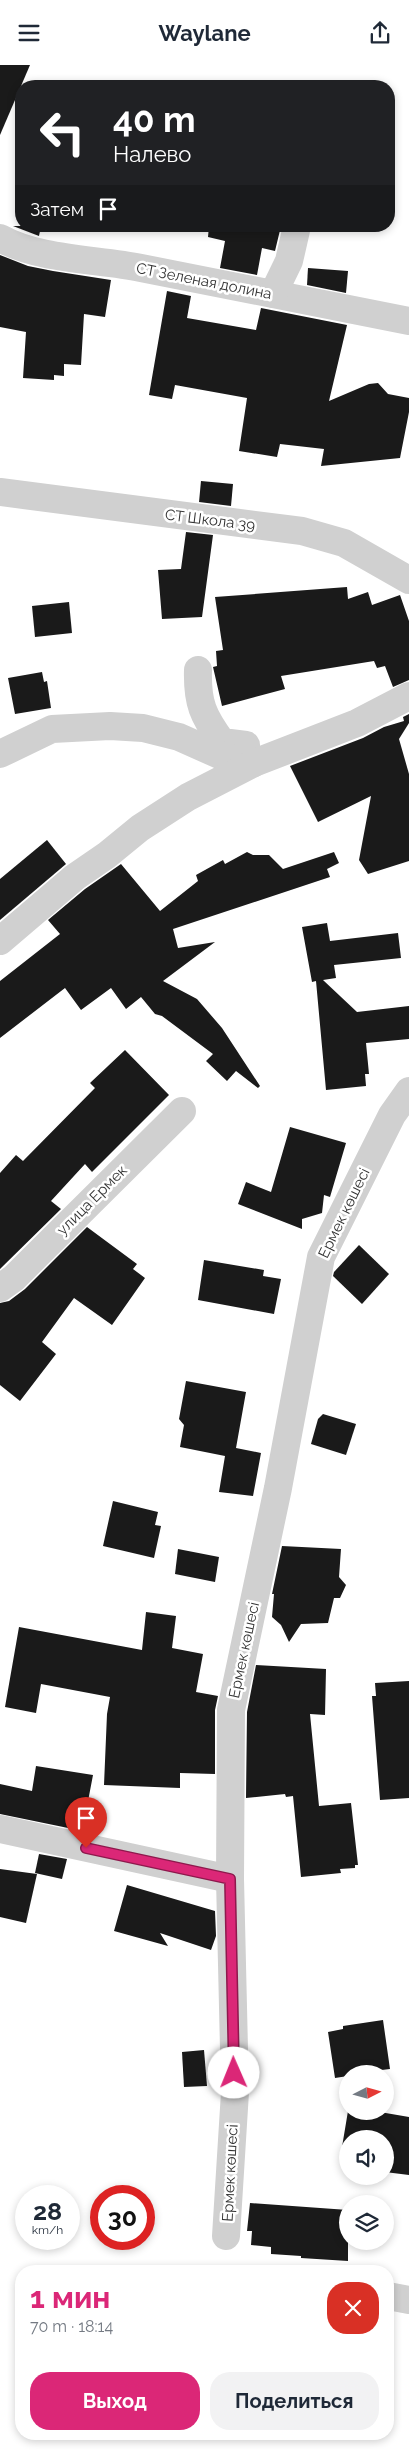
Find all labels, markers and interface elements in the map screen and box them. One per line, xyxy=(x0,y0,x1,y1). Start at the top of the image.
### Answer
icon: menu xyxy=(15,19,43,47)
icon: share xyxy=(366,19,394,47)
text: Waylane xyxy=(158,20,251,46)
text: 40 m xyxy=(113,99,195,140)
icon: left xyxy=(30,100,95,165)
text: Налево xyxy=(113,141,191,167)
icon: arrive xyxy=(94,195,122,223)
text: Затем xyxy=(30,198,84,220)
street label: СТ Зеленая долина xyxy=(135,259,273,303)
street label: СТ Школа 39 xyxy=(164,506,256,534)
street label: улица Ермек xyxy=(53,1161,131,1239)
street label: Ермек көшесі xyxy=(314,1165,374,1261)
street label: Ермек көшесі xyxy=(225,1600,263,1700)
pin xyxy=(65,1797,107,1848)
icon: arrive xyxy=(72,1804,100,1832)
position arrow xyxy=(207,2046,259,2098)
north arrow xyxy=(339,2065,394,2120)
map controls xyxy=(339,2065,394,2250)
street label: Ермек көшесі xyxy=(218,2124,242,2222)
button: sound xyxy=(339,2130,394,2185)
speed limit sign: 30 xyxy=(90,2185,155,2250)
button: layers xyxy=(339,2195,394,2250)
text: 28 xyxy=(33,2196,62,2226)
text: km/h xyxy=(32,2223,63,2237)
text: 1 мин xyxy=(30,2280,110,2315)
button: close xyxy=(327,2282,379,2334)
text: 70 m · 18:14 xyxy=(30,2317,113,2336)
button: Выход xyxy=(30,2372,200,2430)
button: Поделиться xyxy=(210,2372,379,2430)

